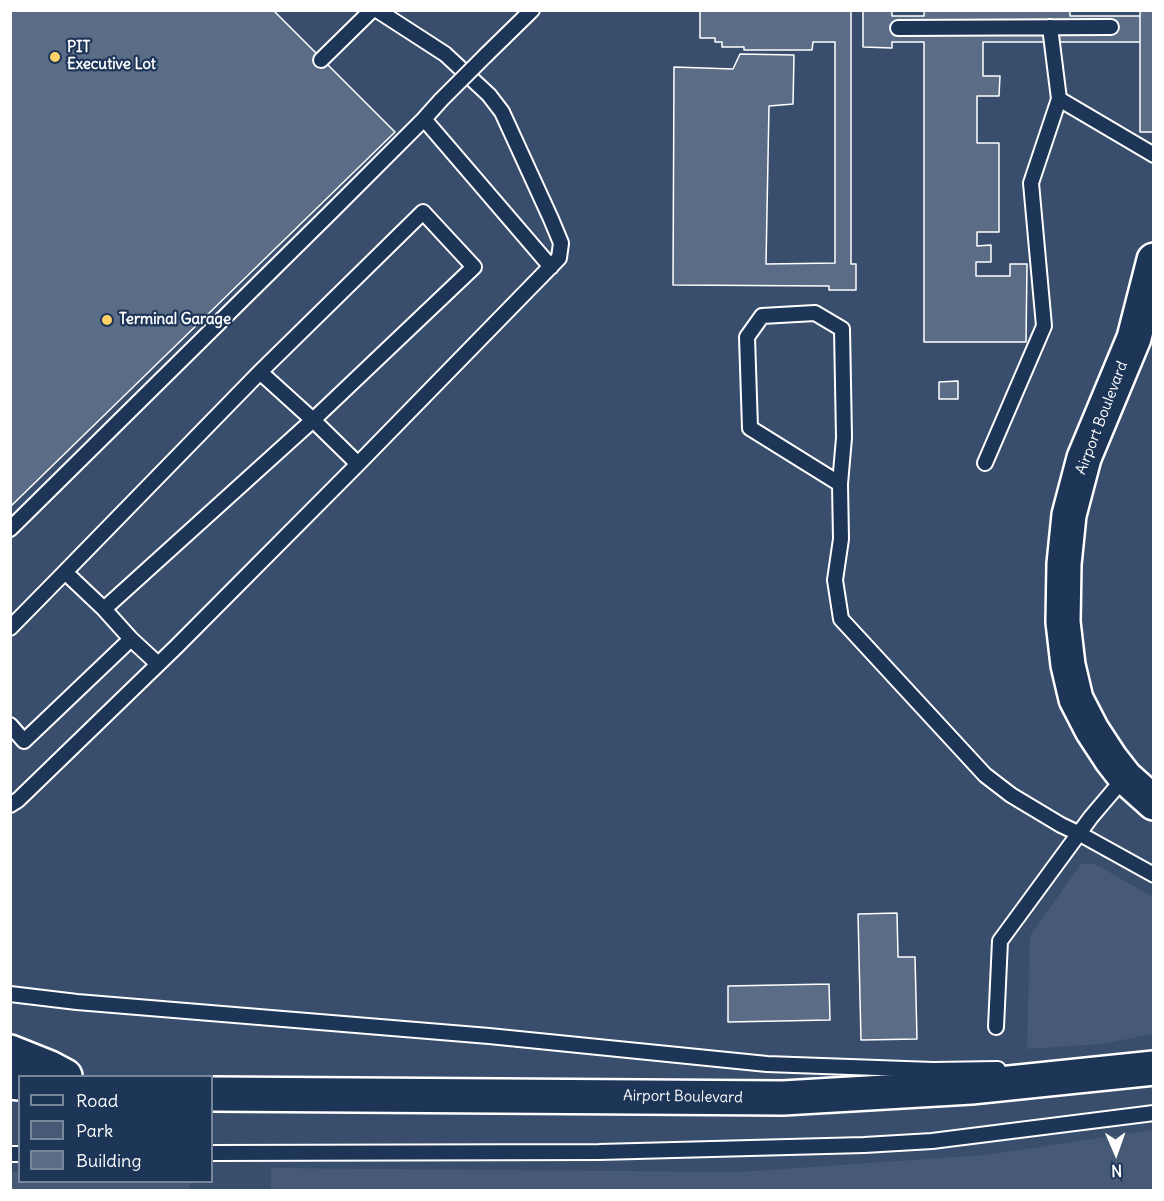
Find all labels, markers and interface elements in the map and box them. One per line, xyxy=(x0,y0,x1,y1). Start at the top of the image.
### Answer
place label: PIT Executive Lot xyxy=(67,39,156,74)
marker: PIT Executive Lot xyxy=(48,50,62,64)
place label: Terminal Garage xyxy=(119,311,231,329)
marker: Terminal Garage xyxy=(100,313,114,327)
street label: Airport Boulevard xyxy=(1072,359,1132,477)
legend xyxy=(18,1075,213,1183)
street label: Airport Boulevard xyxy=(623,1087,743,1107)
text: Road xyxy=(76,1089,118,1112)
text: Park xyxy=(76,1119,113,1142)
north arrow xyxy=(1086,1123,1146,1183)
text: Building xyxy=(76,1149,141,1172)
text: N xyxy=(1111,1161,1123,1181)

